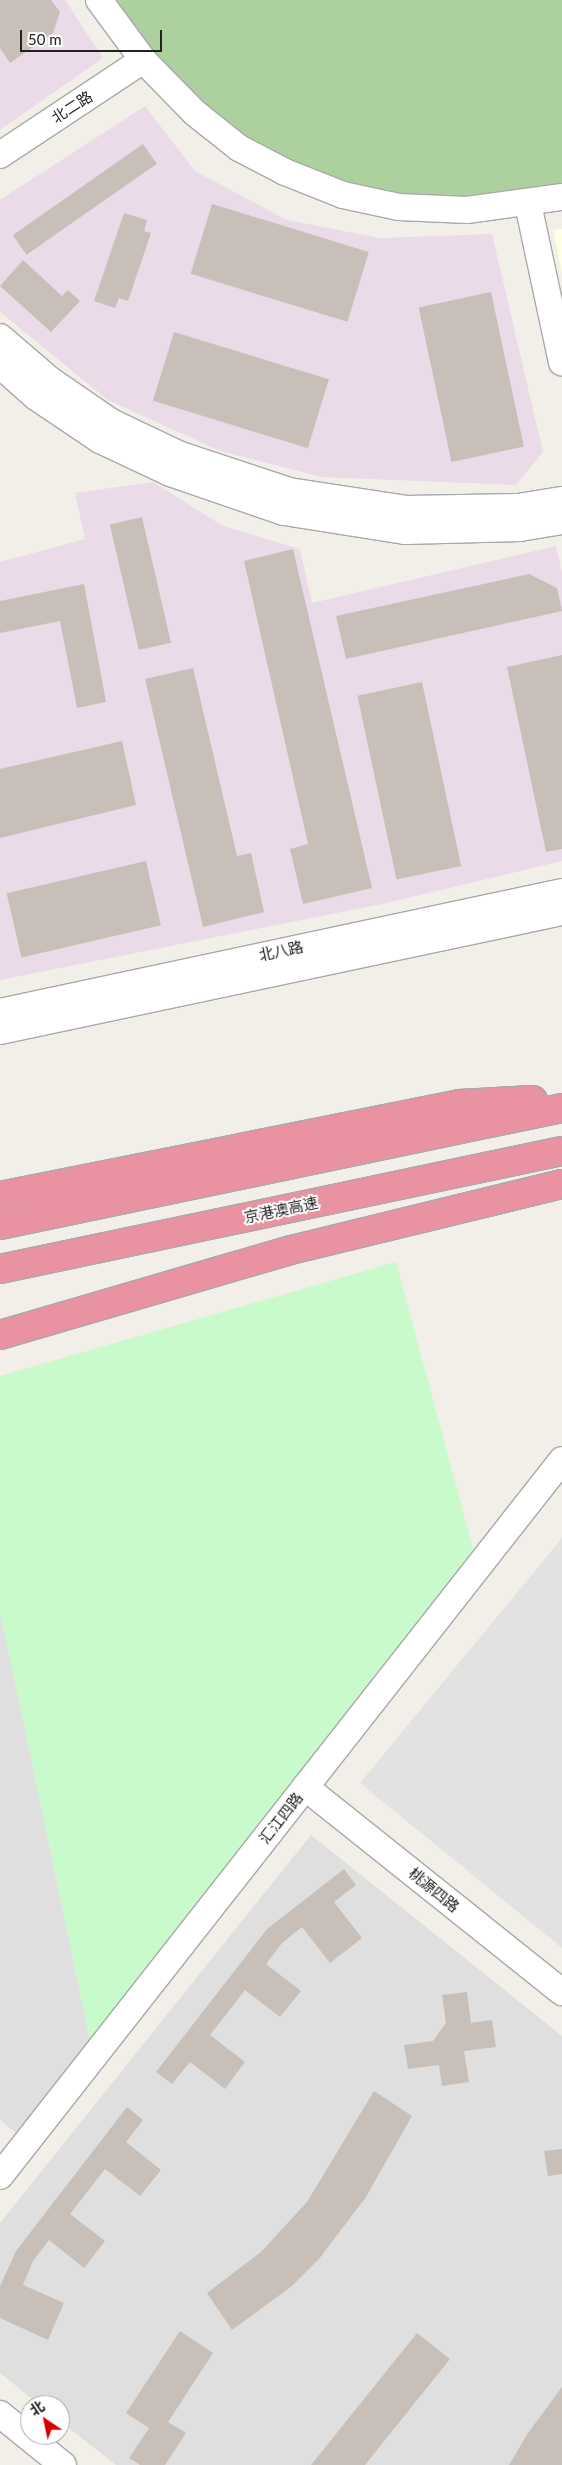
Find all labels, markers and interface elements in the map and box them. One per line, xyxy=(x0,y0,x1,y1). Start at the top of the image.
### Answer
scale bar xyxy=(22,20,165,52)
text: 50 m xyxy=(28,30,62,48)
street label: 北二路 xyxy=(48,87,96,127)
street label: 北八路 xyxy=(257,938,305,964)
street label: 京港澳高速 xyxy=(242,1193,320,1227)
street label: 汇江四路 xyxy=(255,1789,307,1847)
street label: 桃源四路 xyxy=(405,1864,463,1916)
north arrow xyxy=(20,2395,70,2445)
text: 北 xyxy=(26,2397,47,2419)

